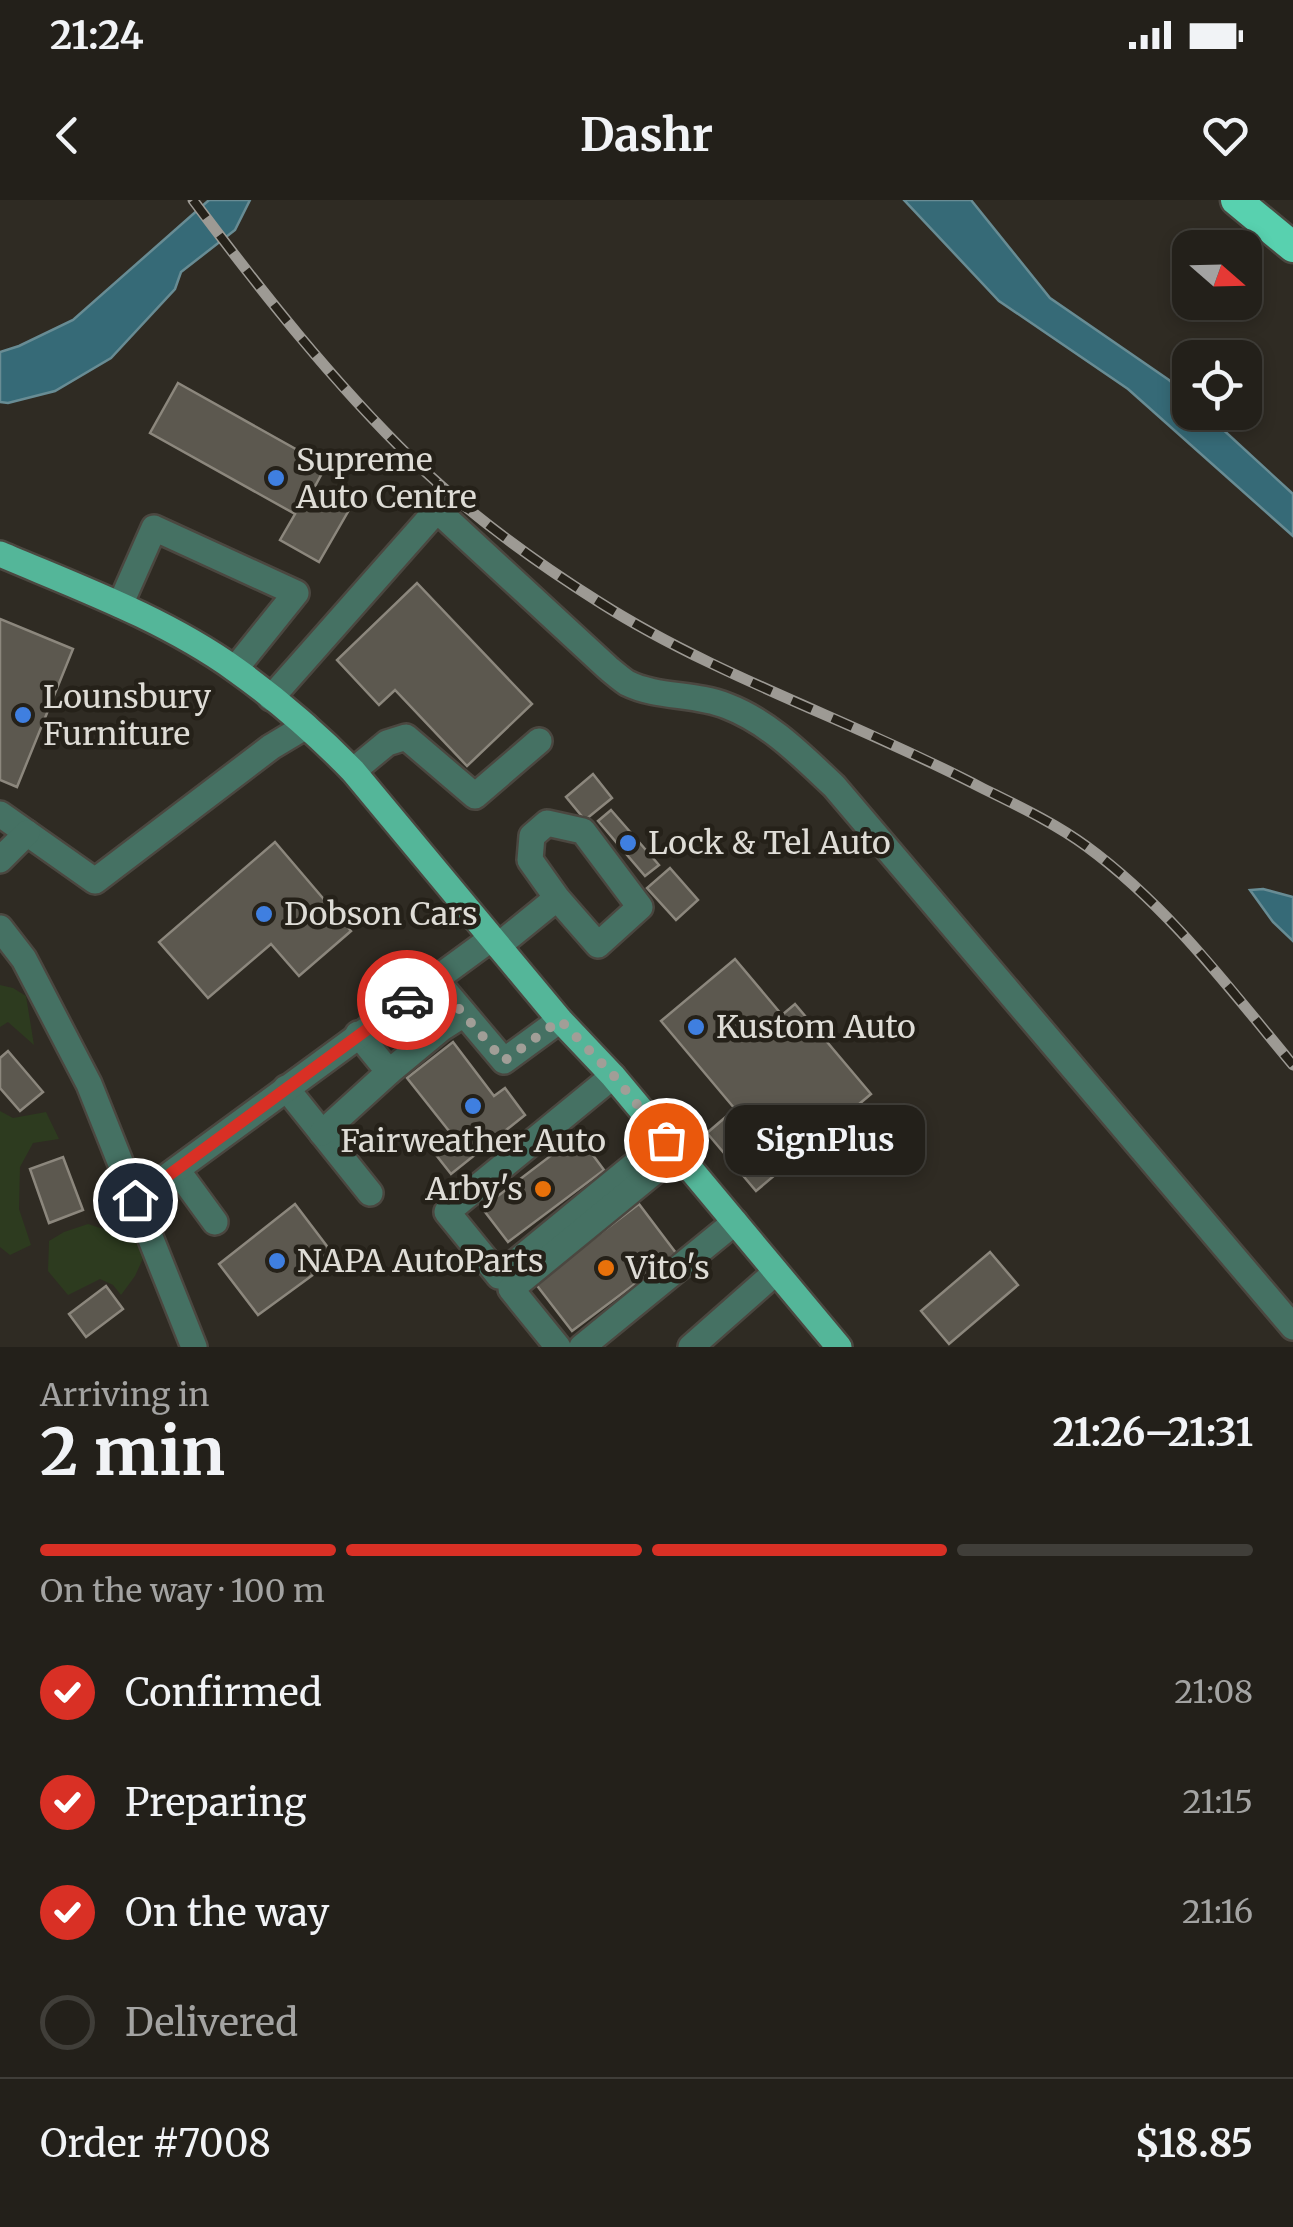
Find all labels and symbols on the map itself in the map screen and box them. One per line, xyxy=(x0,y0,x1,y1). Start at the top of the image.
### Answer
north arrow xyxy=(1172,230,1262,320)
place label: Supreme Auto Centre xyxy=(295,440,477,517)
marker: Supreme Auto Centre xyxy=(265,467,287,489)
place label: Lounsbury Furniture xyxy=(43,677,211,754)
marker: Lounsbury Furniture xyxy=(12,704,34,726)
place label: Lock & Tel Auto xyxy=(648,823,891,863)
marker: Lock & Tel Auto xyxy=(617,832,639,854)
place label: Dobson Cars xyxy=(284,894,478,934)
marker: Dobson Cars xyxy=(253,903,275,925)
courier xyxy=(357,950,457,1050)
place label: Kustom Auto xyxy=(716,1007,916,1047)
marker: Kustom Auto xyxy=(685,1016,707,1038)
marker: Fairweather Auto xyxy=(462,1095,484,1117)
pin xyxy=(624,1098,709,1183)
callout: SignPlus xyxy=(726,1105,926,1175)
place label: Fairweather Auto xyxy=(340,1121,606,1161)
pin xyxy=(93,1158,178,1243)
place label: Arby's xyxy=(424,1169,523,1209)
marker: Arby's xyxy=(532,1178,554,1200)
place label: NAPA AutoParts xyxy=(297,1241,544,1281)
place label: Vito's xyxy=(625,1248,710,1288)
marker: NAPA AutoParts xyxy=(266,1250,288,1272)
marker: Vito's xyxy=(595,1257,617,1279)

